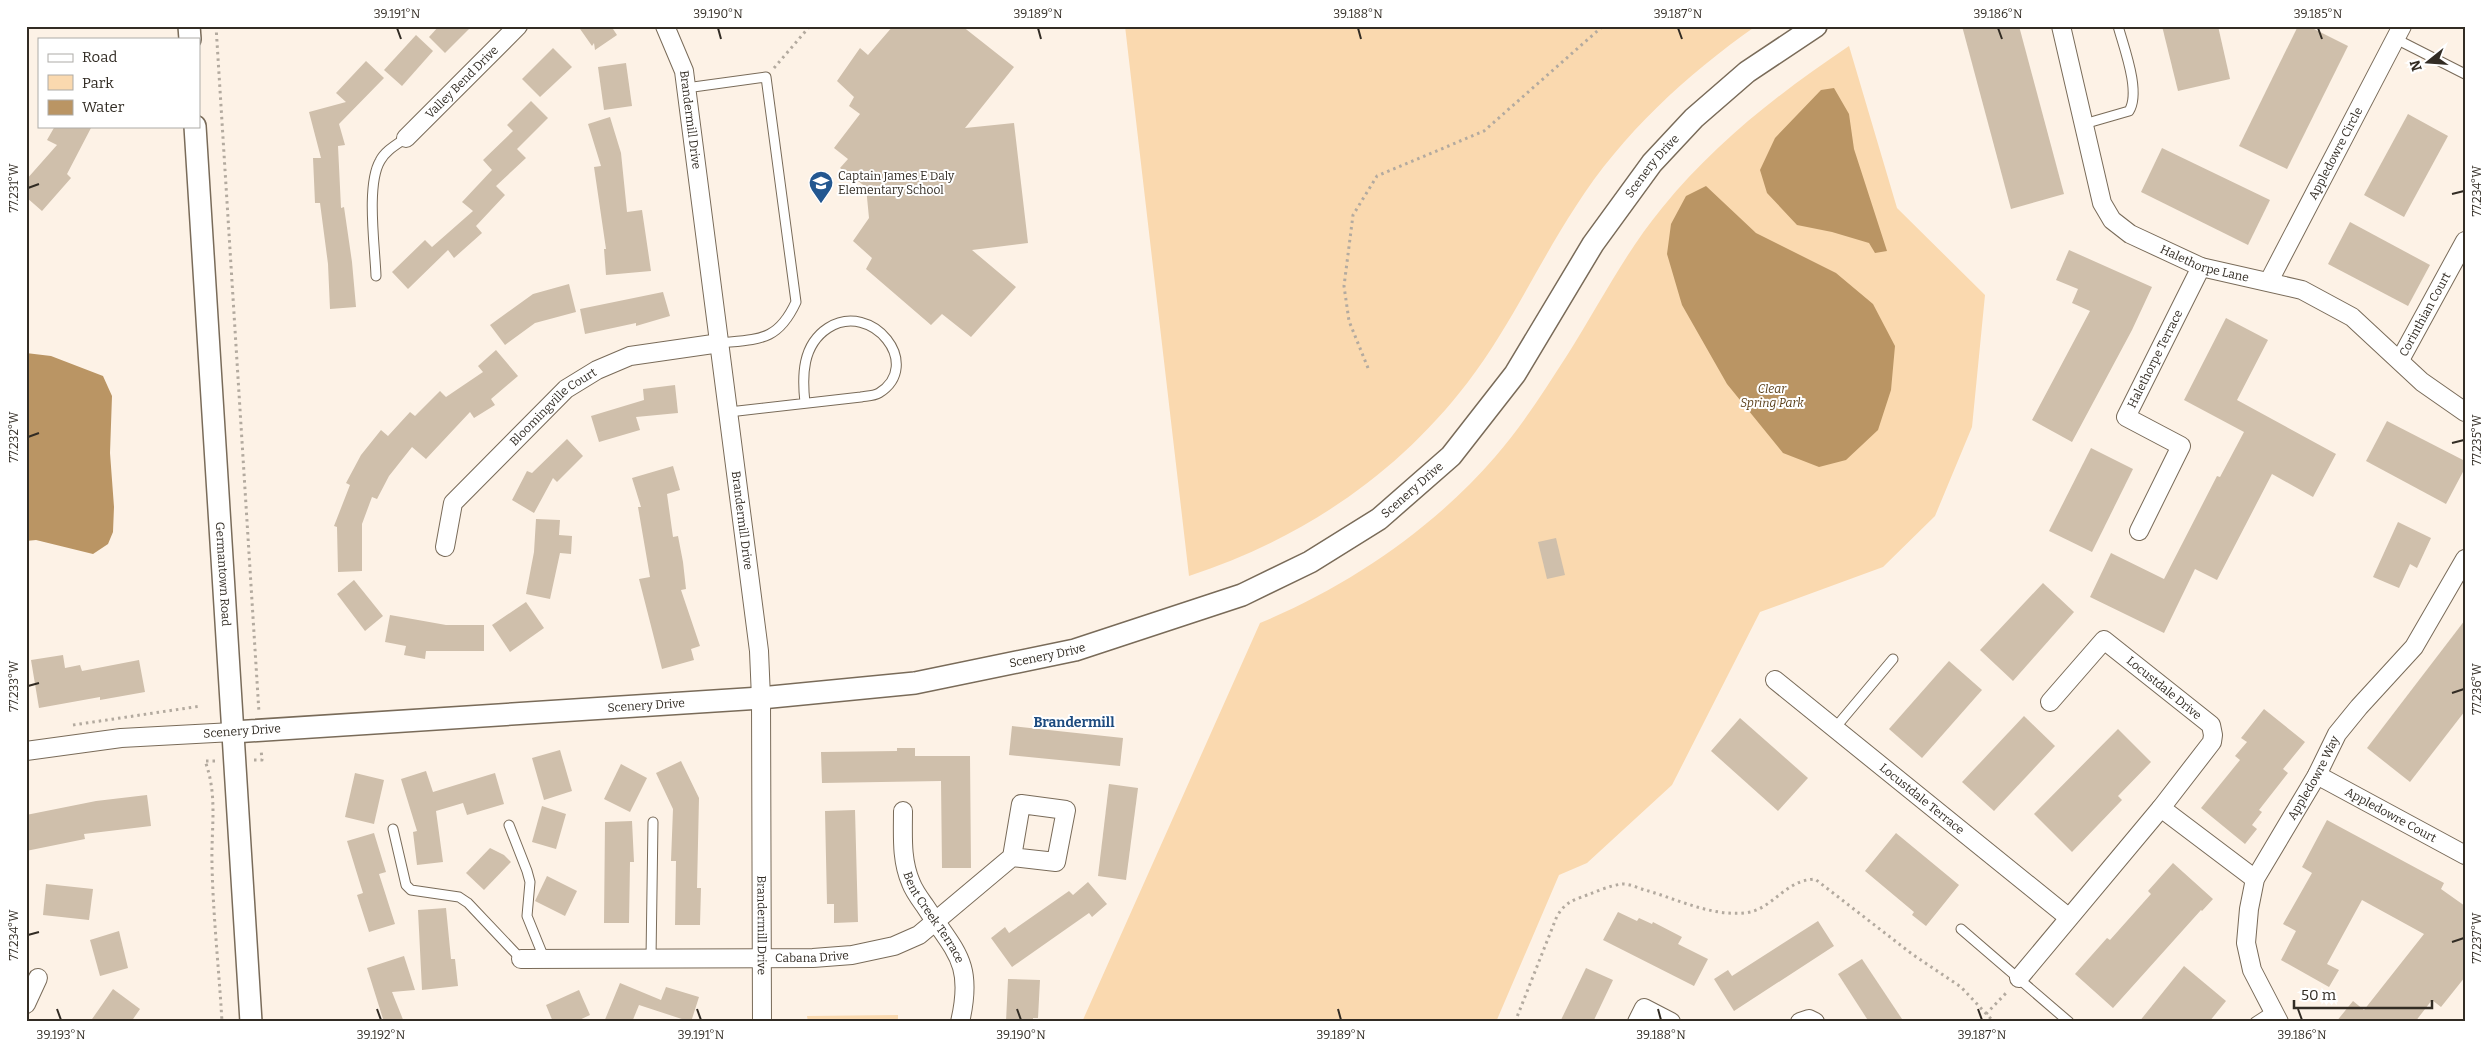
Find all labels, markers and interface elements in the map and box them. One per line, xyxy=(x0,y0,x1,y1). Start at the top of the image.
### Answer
text: 39.191°N xyxy=(374,7,421,21)
text: 39.190°N xyxy=(693,7,743,21)
text: 39.189°N xyxy=(1013,7,1063,21)
text: 39.188°N xyxy=(1333,7,1383,21)
text: 39.187°N xyxy=(1654,7,1703,21)
text: 39.186°N xyxy=(1974,7,2023,21)
text: 39.185°N xyxy=(2294,7,2343,21)
legend xyxy=(38,38,200,128)
north arrow xyxy=(2404,38,2454,88)
street label: Valley Bend Drive xyxy=(423,43,501,121)
text: Road xyxy=(82,48,117,66)
text: N xyxy=(2406,58,2426,73)
street label: Brandermill Drive xyxy=(677,70,704,170)
text: Park xyxy=(82,74,114,92)
text: Water xyxy=(82,98,125,116)
street label: Appledowre Circle xyxy=(2306,105,2365,202)
street label: Scenery Drive xyxy=(1622,132,1682,200)
text: 77.231°W xyxy=(7,163,21,213)
text: 77.234°W xyxy=(2470,165,2484,217)
place label: Captain James E Daly Elementary School xyxy=(838,169,955,197)
school or university icon: Captain James E Daly Elementary School xyxy=(808,170,834,204)
street label: Halethorpe Lane xyxy=(2158,242,2250,285)
street label: Corinthian Court xyxy=(2396,269,2454,359)
street label: Halethorpe Terrace xyxy=(2125,307,2186,410)
street label: Bloomingville Court xyxy=(507,365,600,449)
park label: Clear Spring Park xyxy=(1740,382,1804,410)
text: 77.232°W xyxy=(7,411,21,463)
text: 77.235°W xyxy=(2470,414,2484,465)
street label: Scenery Drive xyxy=(1378,459,1446,521)
street label: Brandermill Drive xyxy=(729,470,755,571)
street label: Germantown Road xyxy=(213,521,233,627)
street label: Scenery Drive xyxy=(1008,640,1087,670)
street label: Locustdale Drive xyxy=(2124,654,2204,722)
text: 77.233°W xyxy=(7,660,21,712)
text: 77.236°W xyxy=(2470,663,2484,715)
street label: Scenery Drive xyxy=(607,696,685,715)
district label: Brandermill xyxy=(1033,714,1115,731)
street label: Scenery Drive xyxy=(203,721,281,741)
street label: Appledowre Way xyxy=(2285,733,2342,822)
street label: Locustdale Terrace xyxy=(1877,760,1967,837)
street label: Appledowre Court xyxy=(2343,785,2439,846)
street label: Bent Creek Terrace xyxy=(900,870,967,965)
street label: Brandermill Drive xyxy=(755,876,769,975)
text: 77.234°W xyxy=(7,909,21,961)
text: 77.237°W xyxy=(2470,912,2484,964)
street label: Cabana Drive xyxy=(775,948,849,965)
scale bar xyxy=(2294,978,2431,1010)
text: 50 m xyxy=(2301,986,2337,1004)
text: 39.193°N xyxy=(37,1028,86,1042)
text: 39.192°N xyxy=(357,1028,406,1042)
text: 39.191°N xyxy=(678,1028,725,1042)
text: 39.190°N xyxy=(996,1028,1046,1042)
text: 39.189°N xyxy=(1316,1028,1366,1042)
text: 39.188°N xyxy=(1636,1028,1686,1042)
text: 39.187°N xyxy=(1958,1028,2007,1042)
text: 39.186°N xyxy=(2278,1028,2327,1042)

